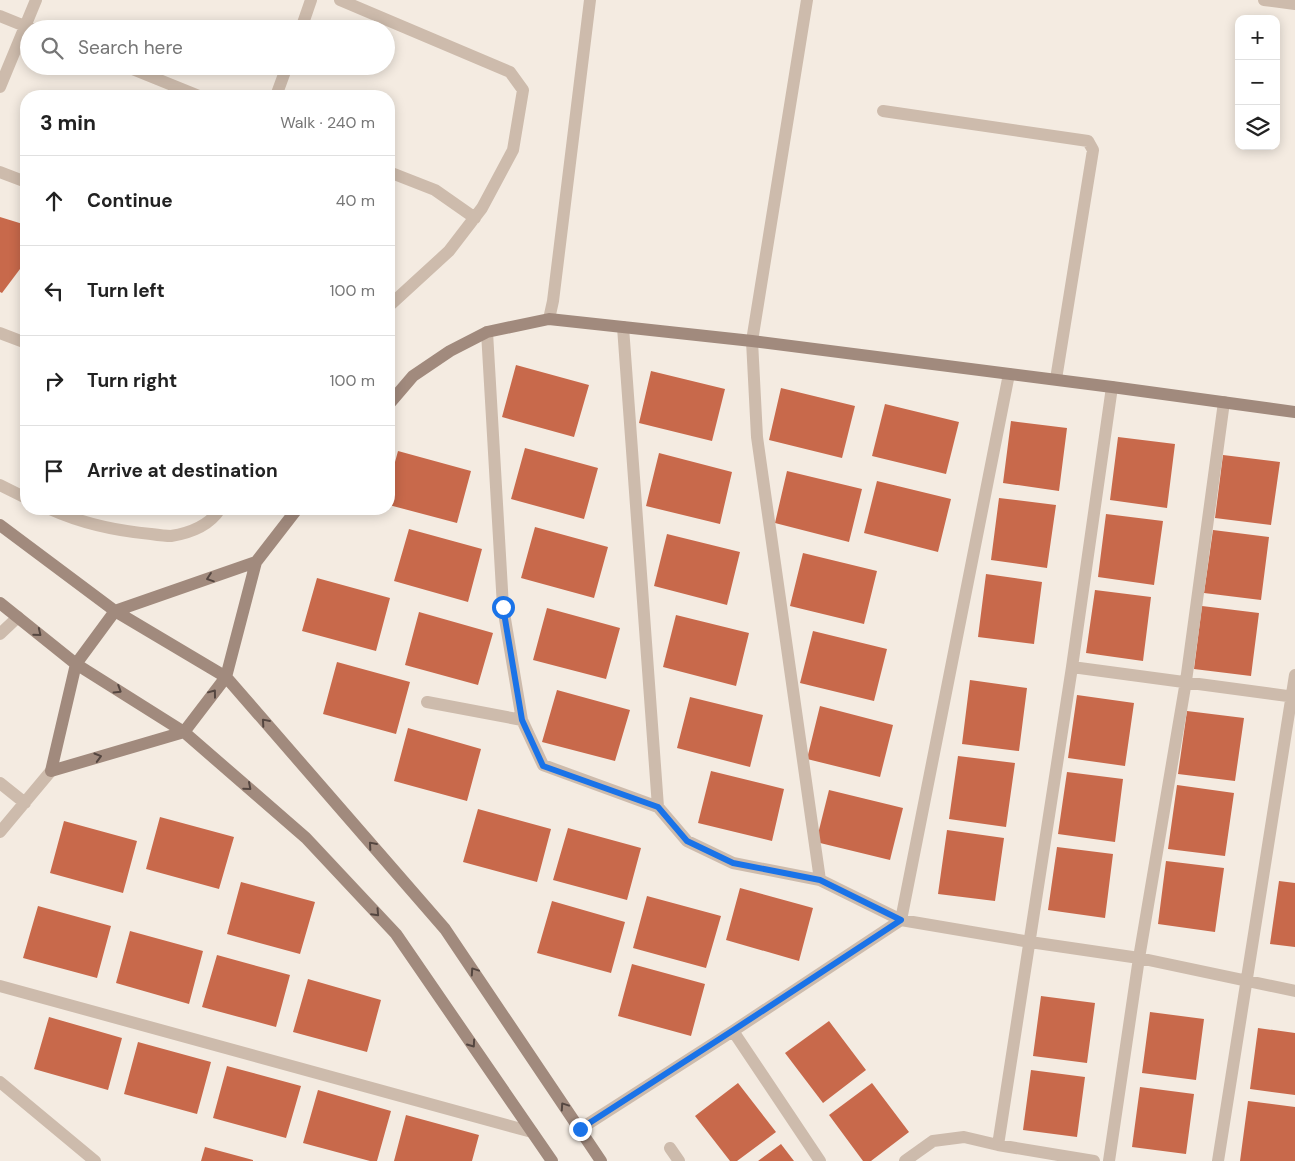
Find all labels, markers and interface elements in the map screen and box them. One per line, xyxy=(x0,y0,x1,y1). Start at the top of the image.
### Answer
map controls xyxy=(1235,15,1280,150)
button: + xyxy=(1235,15,1280,60)
search box xyxy=(20,20,395,75)
icon: search xyxy=(38,34,66,62)
text: Search here xyxy=(78,35,183,60)
button: − xyxy=(1235,60,1280,105)
button: layers xyxy=(1235,105,1280,150)
text: 3 min xyxy=(40,109,96,137)
text: Walk · 240 m xyxy=(280,112,375,133)
icon: ahead xyxy=(40,187,68,215)
text: Continue xyxy=(87,188,173,213)
text: 40 m xyxy=(336,190,375,211)
icon: left xyxy=(40,277,68,305)
text: Turn left xyxy=(87,278,165,303)
text: 100 m xyxy=(330,280,375,301)
icon: right xyxy=(40,367,68,395)
text: Turn right xyxy=(87,368,177,393)
text: 100 m xyxy=(330,370,375,391)
icon: arrive xyxy=(40,457,68,485)
text: Arrive at destination xyxy=(87,458,278,483)
one-way arrow xyxy=(207,572,215,582)
route start xyxy=(492,596,515,619)
one-way arrow xyxy=(33,628,42,637)
one-way arrow xyxy=(112,684,121,694)
one-way arrow xyxy=(208,690,216,699)
one-way arrow xyxy=(262,719,271,728)
one-way arrow xyxy=(94,752,103,763)
one-way arrow xyxy=(242,781,251,790)
one-way arrow xyxy=(369,841,378,850)
one-way arrow xyxy=(370,907,379,916)
one-way arrow xyxy=(470,967,480,976)
one-way arrow xyxy=(466,1038,475,1048)
one-way arrow xyxy=(561,1102,570,1112)
route end xyxy=(569,1118,592,1141)

